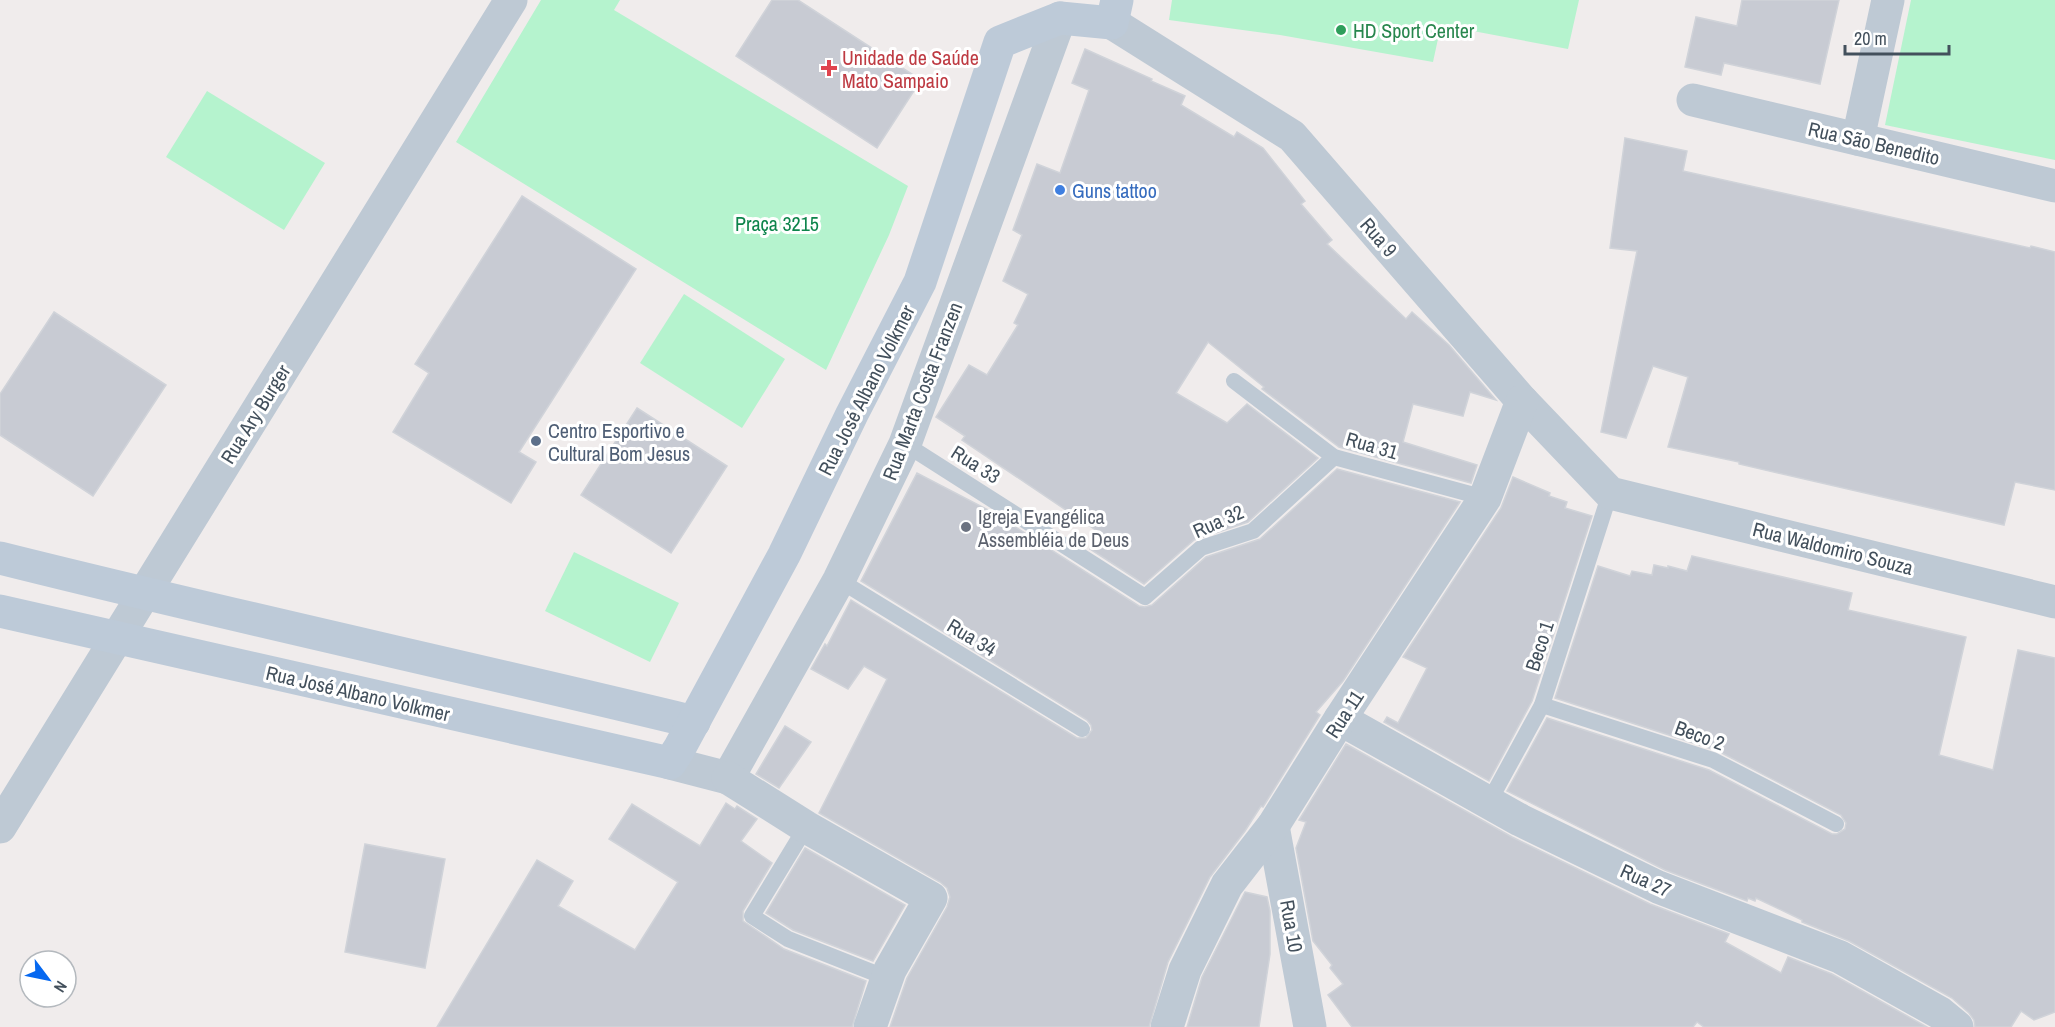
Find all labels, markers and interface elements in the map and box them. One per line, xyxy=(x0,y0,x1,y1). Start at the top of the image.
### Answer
place label: HD Sport Center xyxy=(1353,17,1475,44)
scale bar xyxy=(1845,18,1948,56)
marker: HD Sport Center xyxy=(1334,23,1348,37)
text: 20 m xyxy=(1854,26,1887,51)
place label: Unidade de Saúde Mato Sampaio xyxy=(842,44,979,94)
marker: Unidade de Saúde Mato Sampaio xyxy=(820,59,838,77)
street label: Rua São Benedito xyxy=(1806,115,1942,171)
place label: Guns tattoo xyxy=(1072,177,1157,204)
marker: Guns tattoo xyxy=(1053,183,1067,197)
park label: Praça 3215 xyxy=(735,210,819,237)
street label: Rua 9 xyxy=(1354,212,1404,262)
street label: Rua Marta Costa Franzen xyxy=(876,298,968,484)
street label: Rua José Albano Volkmer xyxy=(811,300,921,480)
street label: Rua Ary Burger xyxy=(214,359,296,469)
place label: Centro Esportivo e Cultural Bom Jesus xyxy=(548,417,690,467)
street label: Rua 31 xyxy=(1343,425,1401,465)
marker: Centro Esportivo e Cultural Bom Jesus xyxy=(529,434,543,448)
street label: Rua 33 xyxy=(946,439,1006,489)
street label: Rua 32 xyxy=(1188,498,1248,544)
place label: Igreja Evangélica Assembléia de Deus xyxy=(977,503,1129,553)
street label: Rua Waldomiro Souza xyxy=(1750,515,1916,581)
marker: Igreja Evangélica Assembléia de Deus xyxy=(959,520,973,534)
street label: Rua 34 xyxy=(942,612,1002,662)
street label: Beco 1 xyxy=(1518,618,1560,674)
street label: Rua José Albano Volkmer xyxy=(263,659,453,727)
street label: Rua 11 xyxy=(1319,685,1369,743)
street label: Beco 2 xyxy=(1671,714,1729,756)
street label: Rua 27 xyxy=(1616,857,1676,903)
street label: Rua 10 xyxy=(1274,898,1310,954)
north arrow xyxy=(18,949,78,1009)
text: N xyxy=(49,977,73,997)

